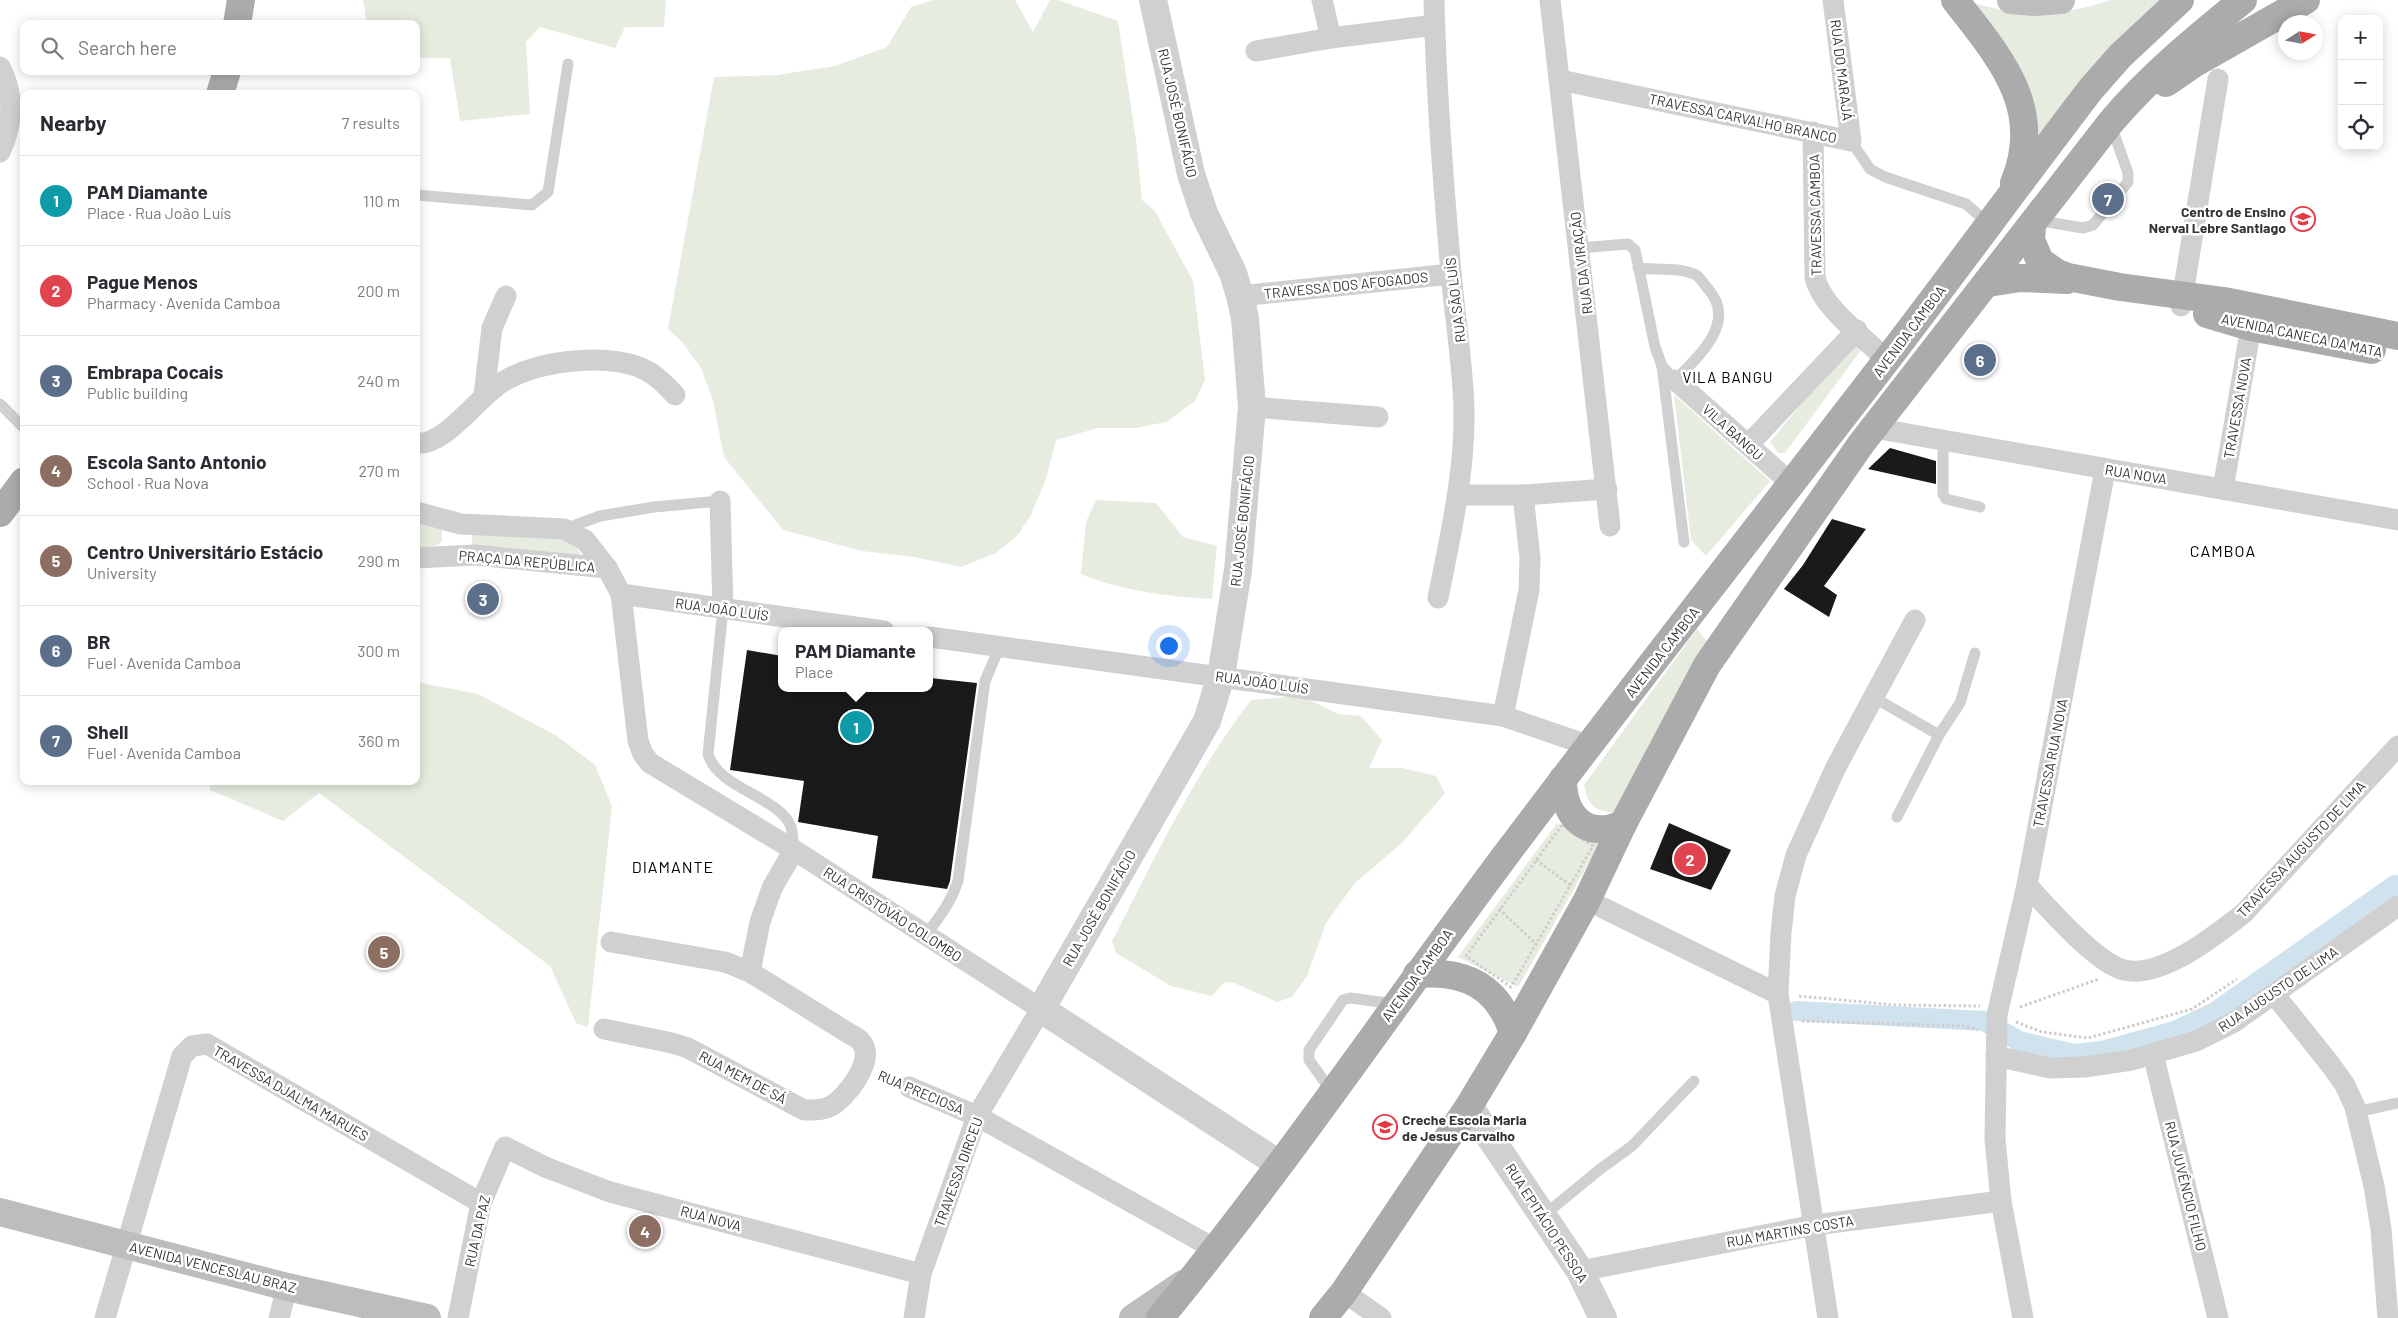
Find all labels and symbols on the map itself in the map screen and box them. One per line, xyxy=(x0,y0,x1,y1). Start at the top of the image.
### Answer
north arrow xyxy=(2278,15,2323,60)
street label: RUA DO MARAJÁ xyxy=(1827,18,1857,122)
street label: RUA JOSÉ BONIFÁCIO xyxy=(1155,47,1201,179)
street label: TRAVESSA CARVALHO BRANCO xyxy=(1648,90,1838,146)
street label: TRAVESSA CAMBOA xyxy=(1805,153,1825,276)
pin: 7 xyxy=(2092,180,2124,218)
place label: Centro de Ensino Nerval Lebre Santiago xyxy=(2149,203,2286,236)
school or university icon: Centro de Ensino Nerval Lebre Santiago xyxy=(2290,206,2316,232)
street label: RUA DA VIRAÇÃO xyxy=(1566,211,1596,315)
street label: RUA SÃO LUÍS xyxy=(1441,256,1469,344)
street label: TRAVESSA DOS AFOGADOS xyxy=(1263,268,1429,302)
street label: AVENIDA CAMBOA xyxy=(1869,282,1949,380)
street label: AVENIDA CANECA DA MATA xyxy=(2220,310,2385,361)
pin: 6 xyxy=(1964,341,1996,379)
street label: TRAVESSA NOVA xyxy=(2220,356,2254,460)
district label: VILA BANGU xyxy=(1682,368,1774,386)
street label: VILA BANGU xyxy=(1699,400,1767,464)
street label: RUA JOSÉ BONIFÁCIO xyxy=(1227,455,1257,587)
street label: RUA NOVA xyxy=(2104,461,2169,487)
district label: CAMBOA xyxy=(2190,541,2256,560)
street label: PRAÇA DA REPÚBLICA xyxy=(458,547,596,575)
pin: 3 xyxy=(467,580,499,618)
street label: RUA JOÃO LUÍS xyxy=(674,594,770,624)
street label: AVENIDA CAMBOA xyxy=(1621,603,1703,701)
your location xyxy=(1156,633,1182,659)
street label: RUA JOÃO LUÍS xyxy=(1214,667,1310,697)
street label: TRAVESSA RUA NOVA xyxy=(2029,696,2071,829)
pin: 1 xyxy=(840,708,872,746)
street label: TRAVESSA AUGUSTO DE LIMA xyxy=(2233,777,2369,921)
pin: 2 xyxy=(1674,840,1706,878)
street label: RUA JOSÉ BONIFÁCIO xyxy=(1059,847,1139,969)
district label: DIAMANTE xyxy=(632,857,714,876)
street label: RUA CRISTÓVÃO COLOMBO xyxy=(821,863,965,965)
street label: AVENIDA CAMBOA xyxy=(1378,925,1456,1024)
pin: 5 xyxy=(368,933,400,971)
street label: RUA AUGUSTO DE LIMA xyxy=(2215,942,2341,1035)
street label: TRAVESSA DJALMA MARUES xyxy=(210,1042,372,1144)
street label: RUA MEM DE SÁ xyxy=(696,1047,790,1107)
street label: RUA PRECIOSA xyxy=(875,1066,967,1118)
place label: Creche Escola Maria de Jesus Carvalho xyxy=(1402,1111,1527,1144)
school or university icon: Creche Escola Maria de Jesus Carvalho xyxy=(1372,1114,1398,1140)
street label: TRAVESSA DIRCEU xyxy=(930,1115,986,1229)
street label: RUA JUVÊNCIO FILHO xyxy=(2162,1119,2210,1253)
street label: RUA EPITÁCIO PESSOA xyxy=(1502,1160,1592,1286)
street label: RUA DA PAZ xyxy=(461,1194,493,1268)
street label: RUA NOVA xyxy=(679,1202,744,1234)
street label: RUA MARTINS COSTA xyxy=(1725,1211,1855,1251)
pin: 4 xyxy=(629,1212,661,1250)
street label: AVENIDA VENCESLAU BRAZ xyxy=(128,1238,298,1296)

